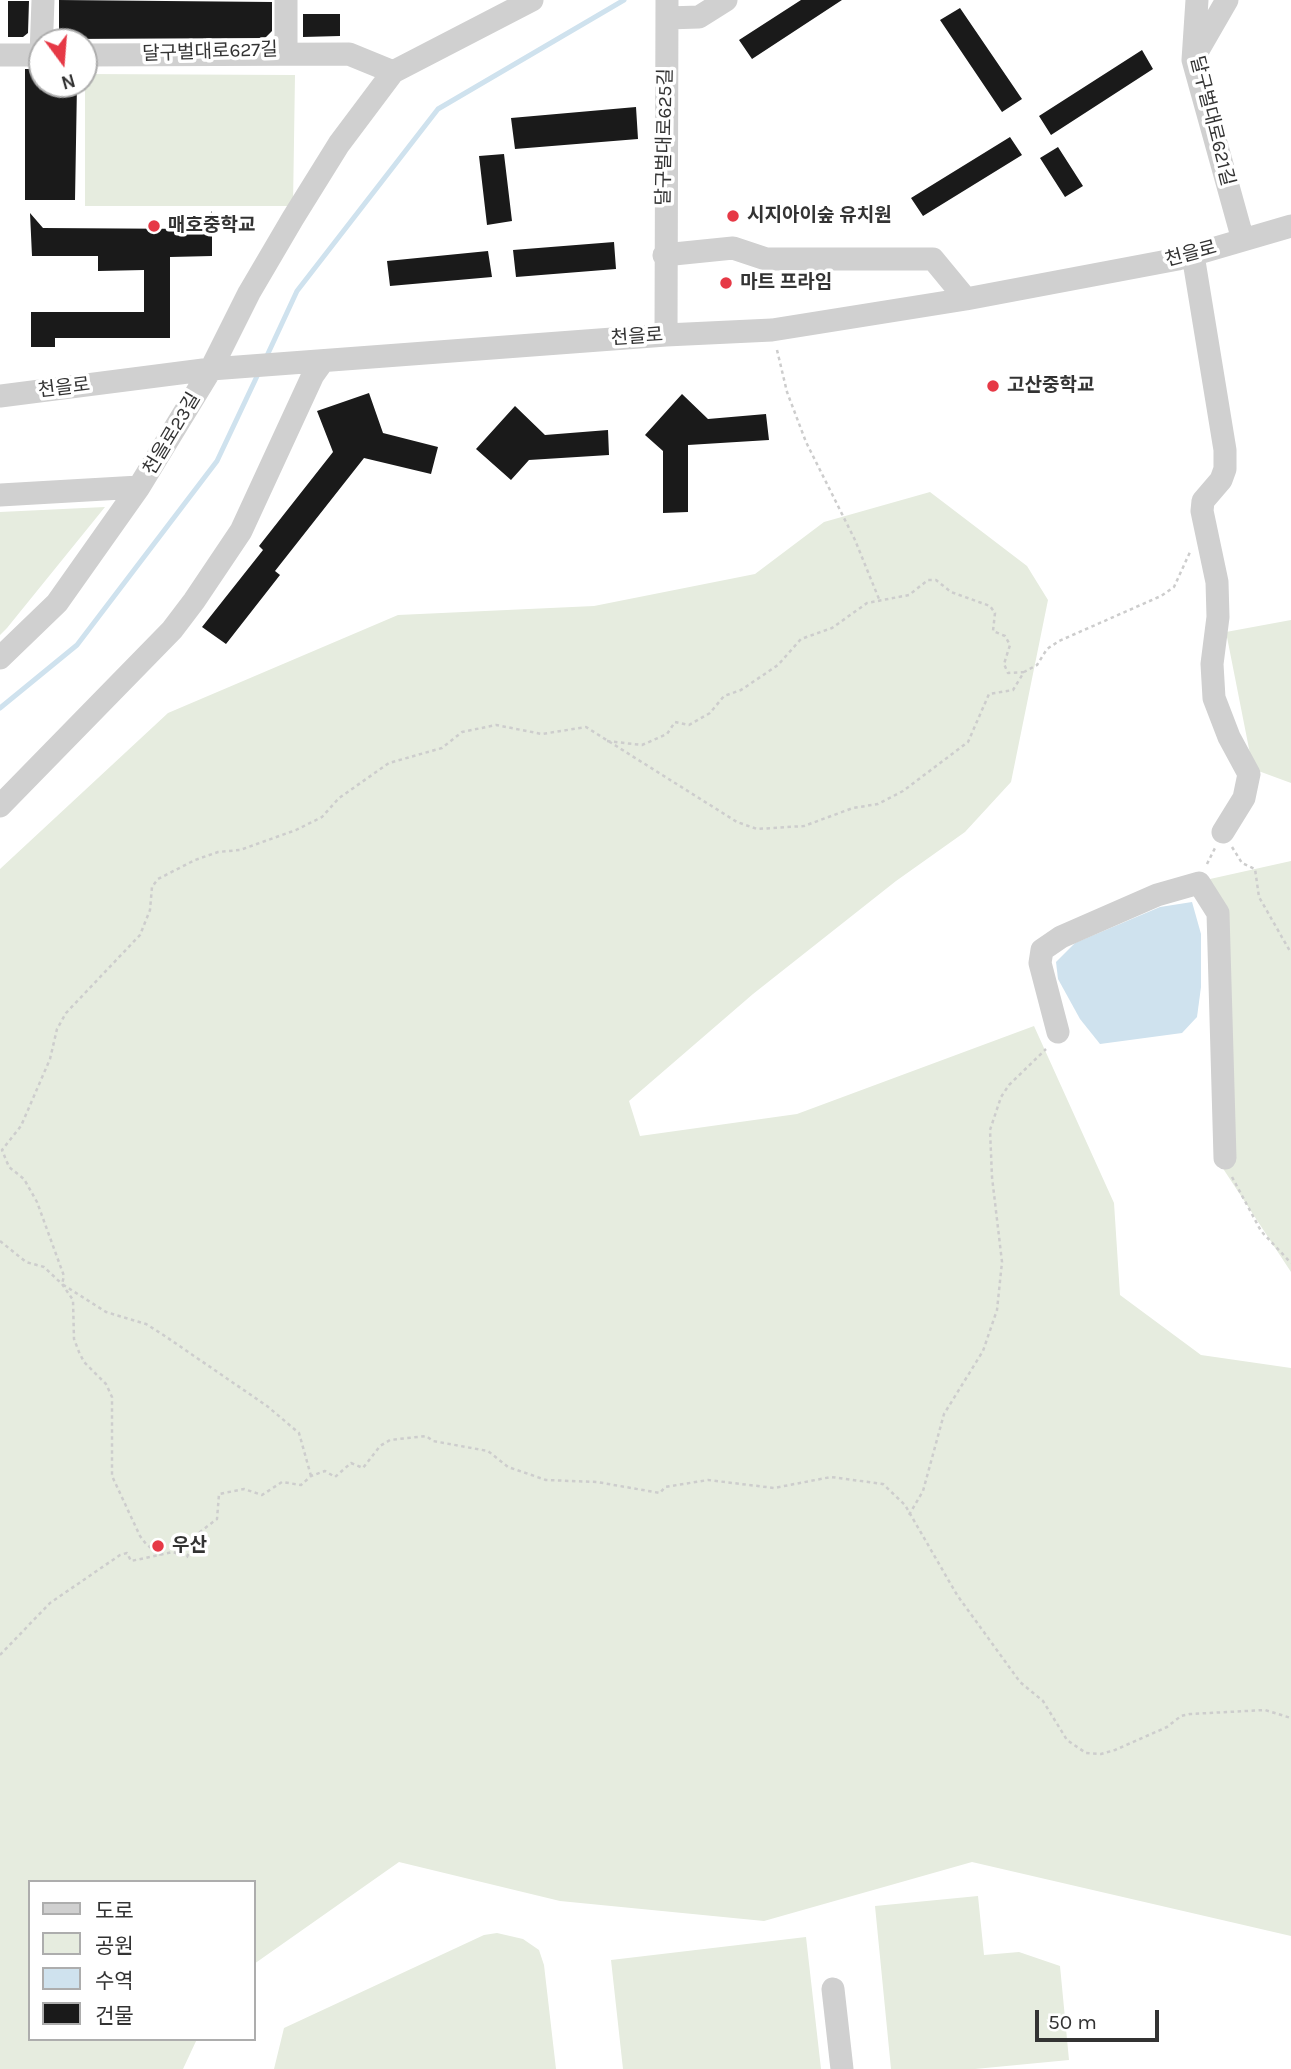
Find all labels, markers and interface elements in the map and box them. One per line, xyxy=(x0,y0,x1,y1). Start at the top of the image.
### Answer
north arrow xyxy=(28,28,98,98)
street label: 달구벌대로627길 xyxy=(142,38,278,66)
street label: 달구벌대로621길 xyxy=(1185,54,1239,188)
street label: 달구벌대로625길 xyxy=(652,68,678,206)
text: N xyxy=(59,69,78,94)
place label: 시지아이숲 유치원 xyxy=(747,205,892,227)
marker: 시지아이숲 유치원 xyxy=(725,208,741,224)
place label: 매호중학교 xyxy=(168,215,255,237)
marker: 매호중학교 xyxy=(146,218,162,234)
street label: 천을로 xyxy=(1163,236,1219,272)
place label: 마트 프라임 xyxy=(740,272,832,294)
marker: 마트 프라임 xyxy=(718,275,734,291)
street label: 천을로 xyxy=(610,324,664,350)
street label: 천을로 xyxy=(37,373,91,403)
place label: 고산중학교 xyxy=(1007,375,1094,397)
marker: 고산중학교 xyxy=(985,378,1001,394)
street label: 천을로23길 xyxy=(138,389,206,479)
place label: 우산 xyxy=(172,1535,207,1557)
marker: 우산 xyxy=(150,1538,166,1554)
legend xyxy=(28,1880,256,2041)
text: 도로 xyxy=(95,1899,134,1923)
text: 공원 xyxy=(95,1934,134,1958)
text: 수역 xyxy=(95,1969,134,1993)
scale bar xyxy=(1039,1996,1163,2040)
text: 건물 xyxy=(95,2004,134,2028)
text: 50 m xyxy=(1048,2010,1097,2034)

